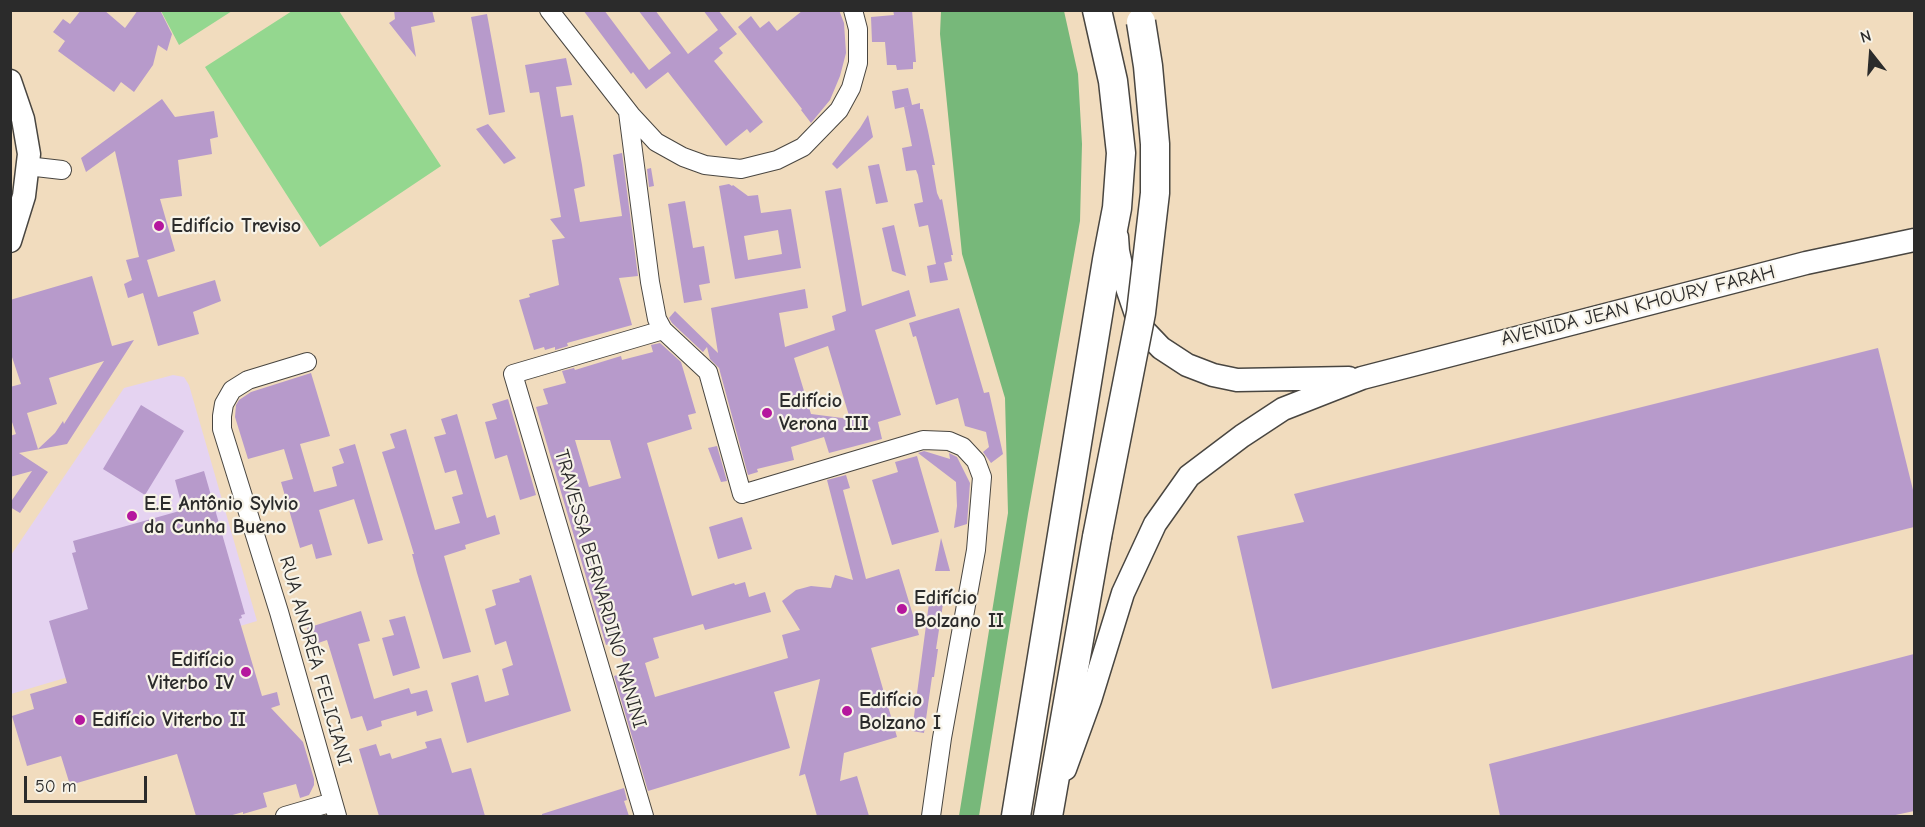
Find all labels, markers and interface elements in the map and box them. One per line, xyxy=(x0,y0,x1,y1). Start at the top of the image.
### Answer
north arrow xyxy=(1841,24,1901,84)
text: N xyxy=(1858,27,1873,47)
place label: Edifício Treviso xyxy=(171,214,301,238)
marker: Edifício Treviso xyxy=(152,219,166,233)
street label: AVENIDA JEAN KHOURY FARAH xyxy=(1498,260,1778,352)
place label: Edifício Verona III xyxy=(779,389,869,436)
marker: Edifício Verona III xyxy=(760,406,774,420)
street label: TRAVESSA BERNARDINO NANINI xyxy=(549,447,651,731)
place label: E.E Antônio Sylvio da Cunha Bueno xyxy=(144,492,298,539)
marker: E.E Antônio Sylvio da Cunha Bueno xyxy=(125,509,139,523)
street label: RUA ANDRÉA FELICIANI xyxy=(274,553,356,769)
place label: Edifício Bolzano II xyxy=(914,586,1004,633)
marker: Edifício Bolzano II xyxy=(895,602,909,616)
place label: Edifício Viterbo IV xyxy=(148,648,234,695)
marker: Edifício Viterbo IV xyxy=(239,665,253,679)
place label: Edifício Bolzano I xyxy=(859,688,941,735)
marker: Edifício Bolzano I xyxy=(840,704,854,718)
place label: Edifício Viterbo II xyxy=(92,708,246,732)
marker: Edifício Viterbo II xyxy=(73,713,87,727)
scale bar xyxy=(27,764,150,802)
text: 50 m xyxy=(35,776,77,797)

